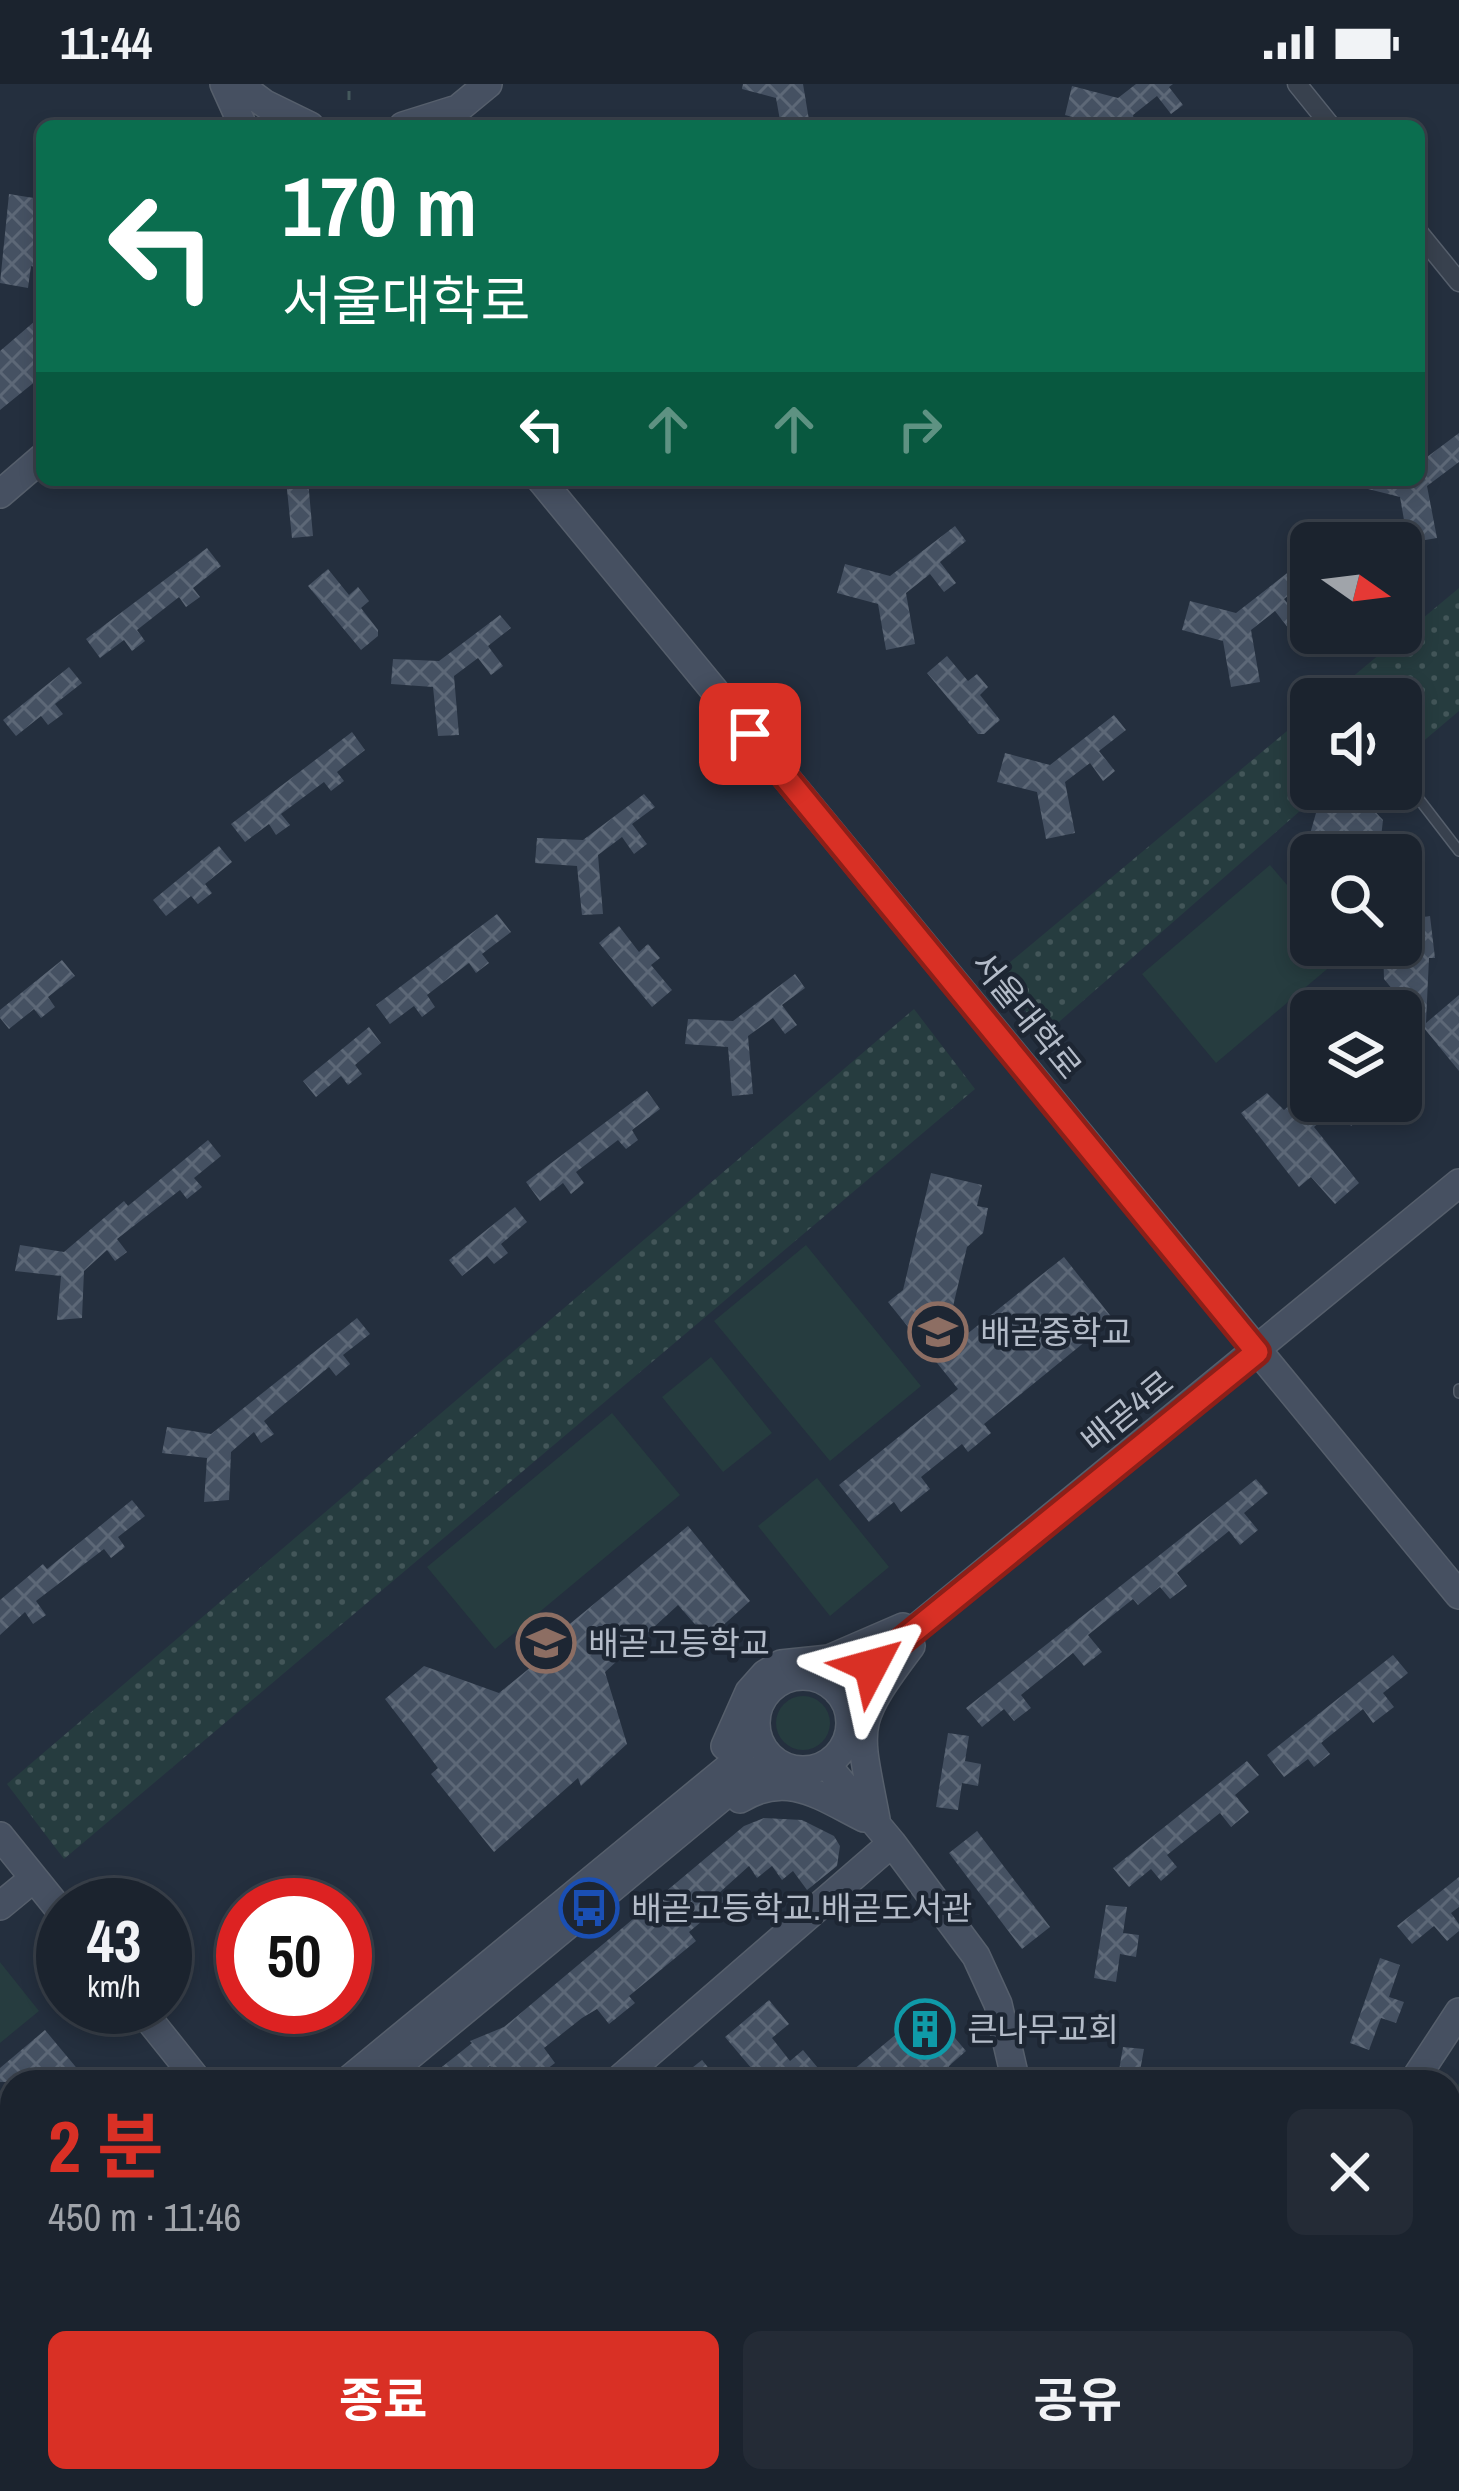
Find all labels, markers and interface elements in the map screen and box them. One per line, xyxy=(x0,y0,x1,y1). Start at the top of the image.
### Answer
text: 11:44 xyxy=(60,12,152,73)
text: 170 m xyxy=(282,149,477,262)
icon: left xyxy=(84,168,240,324)
text: 서울대학로 xyxy=(282,264,530,337)
icon: left xyxy=(509,396,575,462)
icon: ahead xyxy=(635,396,701,462)
icon: ahead xyxy=(761,396,827,462)
icon: right xyxy=(887,396,953,462)
north arrow xyxy=(1290,522,1422,654)
map controls xyxy=(1290,522,1422,1122)
button: sound xyxy=(1290,678,1422,810)
pin xyxy=(699,683,801,785)
icon: arrive xyxy=(717,701,783,767)
button: search xyxy=(1290,834,1422,966)
street label: 서울대학로 xyxy=(962,942,1092,1088)
button: layers xyxy=(1290,990,1422,1122)
school or university icon: 배곧중학교 xyxy=(907,1301,969,1363)
place label: 배곧중학교 xyxy=(980,1310,1132,1354)
street label: 배곧4로 xyxy=(1072,1361,1182,1461)
position arrow xyxy=(808,1603,934,1729)
school or university icon: 배곧고등학교 xyxy=(515,1612,577,1674)
place label: 배곧고등학교 xyxy=(588,1621,770,1665)
bus stop icon: 배곧고등학교.배곧도서관 xyxy=(558,1877,620,1939)
speed limit sign: 50 xyxy=(216,1878,372,2034)
place label: 배곧고등학교.배곧도서관 xyxy=(631,1886,972,1930)
text: 43 xyxy=(87,1900,141,1981)
text: km/h xyxy=(87,1966,141,2006)
building icon: 큰나무교회 xyxy=(894,1998,956,2060)
place label: 큰나무교회 xyxy=(967,2007,1119,2051)
text: 2 분 xyxy=(48,2097,164,2194)
button: close xyxy=(1287,2109,1413,2235)
text: 450 m · 11:46 xyxy=(48,2191,241,2243)
button: 종료 xyxy=(48,2331,719,2469)
button: 공유 xyxy=(743,2331,1413,2469)

